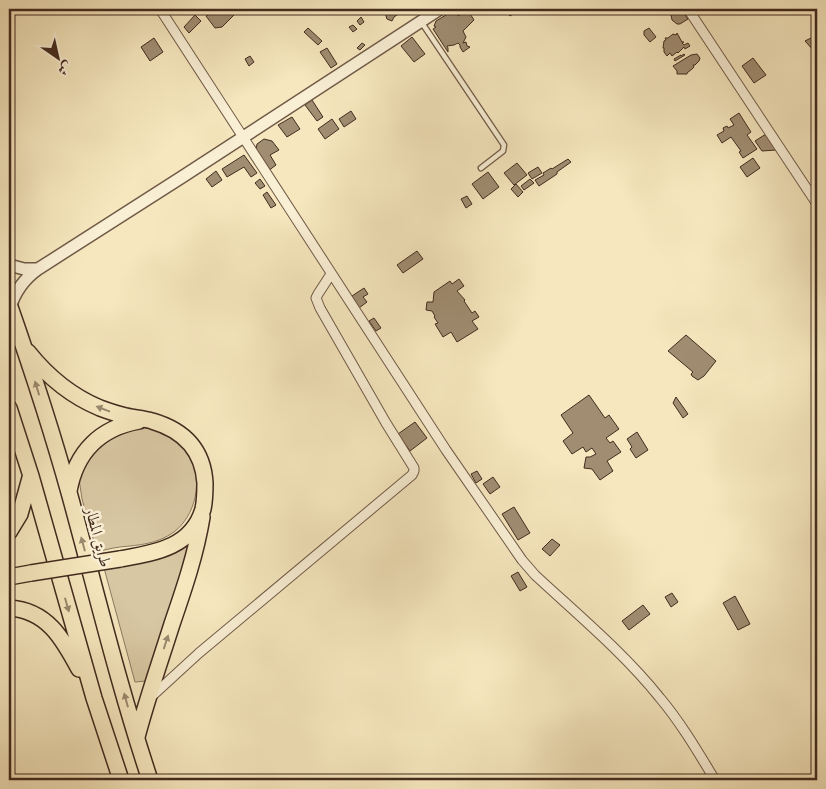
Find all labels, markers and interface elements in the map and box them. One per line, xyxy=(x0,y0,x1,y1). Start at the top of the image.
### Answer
north arrow xyxy=(32,32,82,82)
text: ش xyxy=(54,57,76,80)
one-way arrow xyxy=(32,380,40,395)
one-way arrow xyxy=(95,405,110,413)
street label: طريق المطار xyxy=(80,503,117,570)
one-way arrow xyxy=(78,536,86,551)
one-way arrow xyxy=(64,598,72,613)
one-way arrow xyxy=(162,634,170,649)
one-way arrow xyxy=(121,693,129,708)

